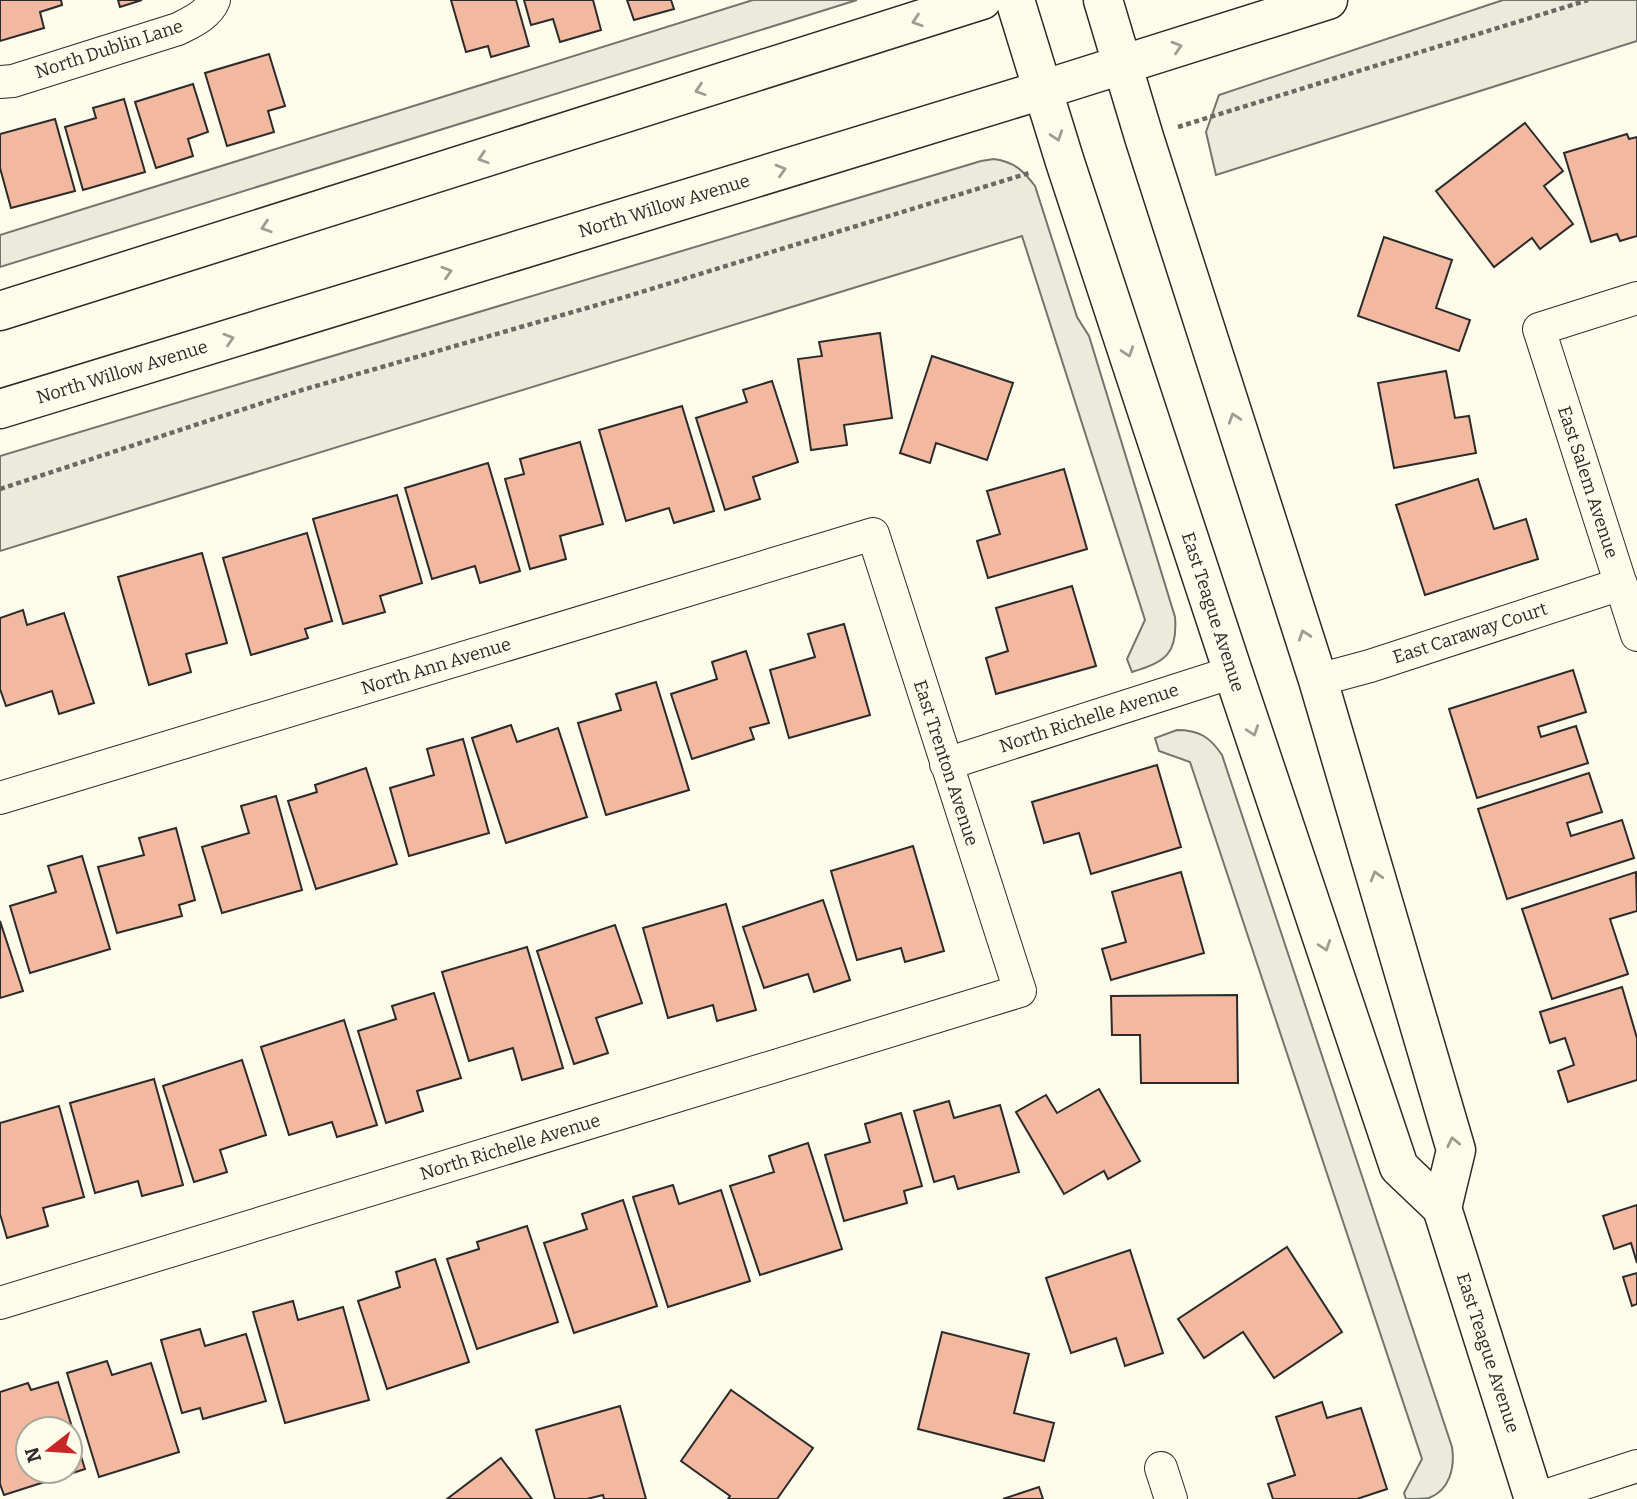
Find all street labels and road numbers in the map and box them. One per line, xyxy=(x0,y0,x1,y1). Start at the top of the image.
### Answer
street label: North Dublin Lane xyxy=(32,15,186,83)
street label: North Willow Avenue xyxy=(576,169,752,243)
street label: North Willow Avenue xyxy=(34,335,210,409)
street label: East Salem Avenue xyxy=(1553,403,1623,561)
street label: East Teague Avenue xyxy=(1177,529,1249,695)
street label: East Caraway Court xyxy=(1390,598,1550,668)
street label: North Ann Avenue xyxy=(358,633,514,699)
street label: East Trenton Avenue xyxy=(909,677,983,849)
street label: North Richelle Avenue xyxy=(996,679,1182,757)
street label: North Richelle Avenue xyxy=(417,1109,603,1185)
street label: East Teague Avenue xyxy=(1452,1270,1524,1436)

